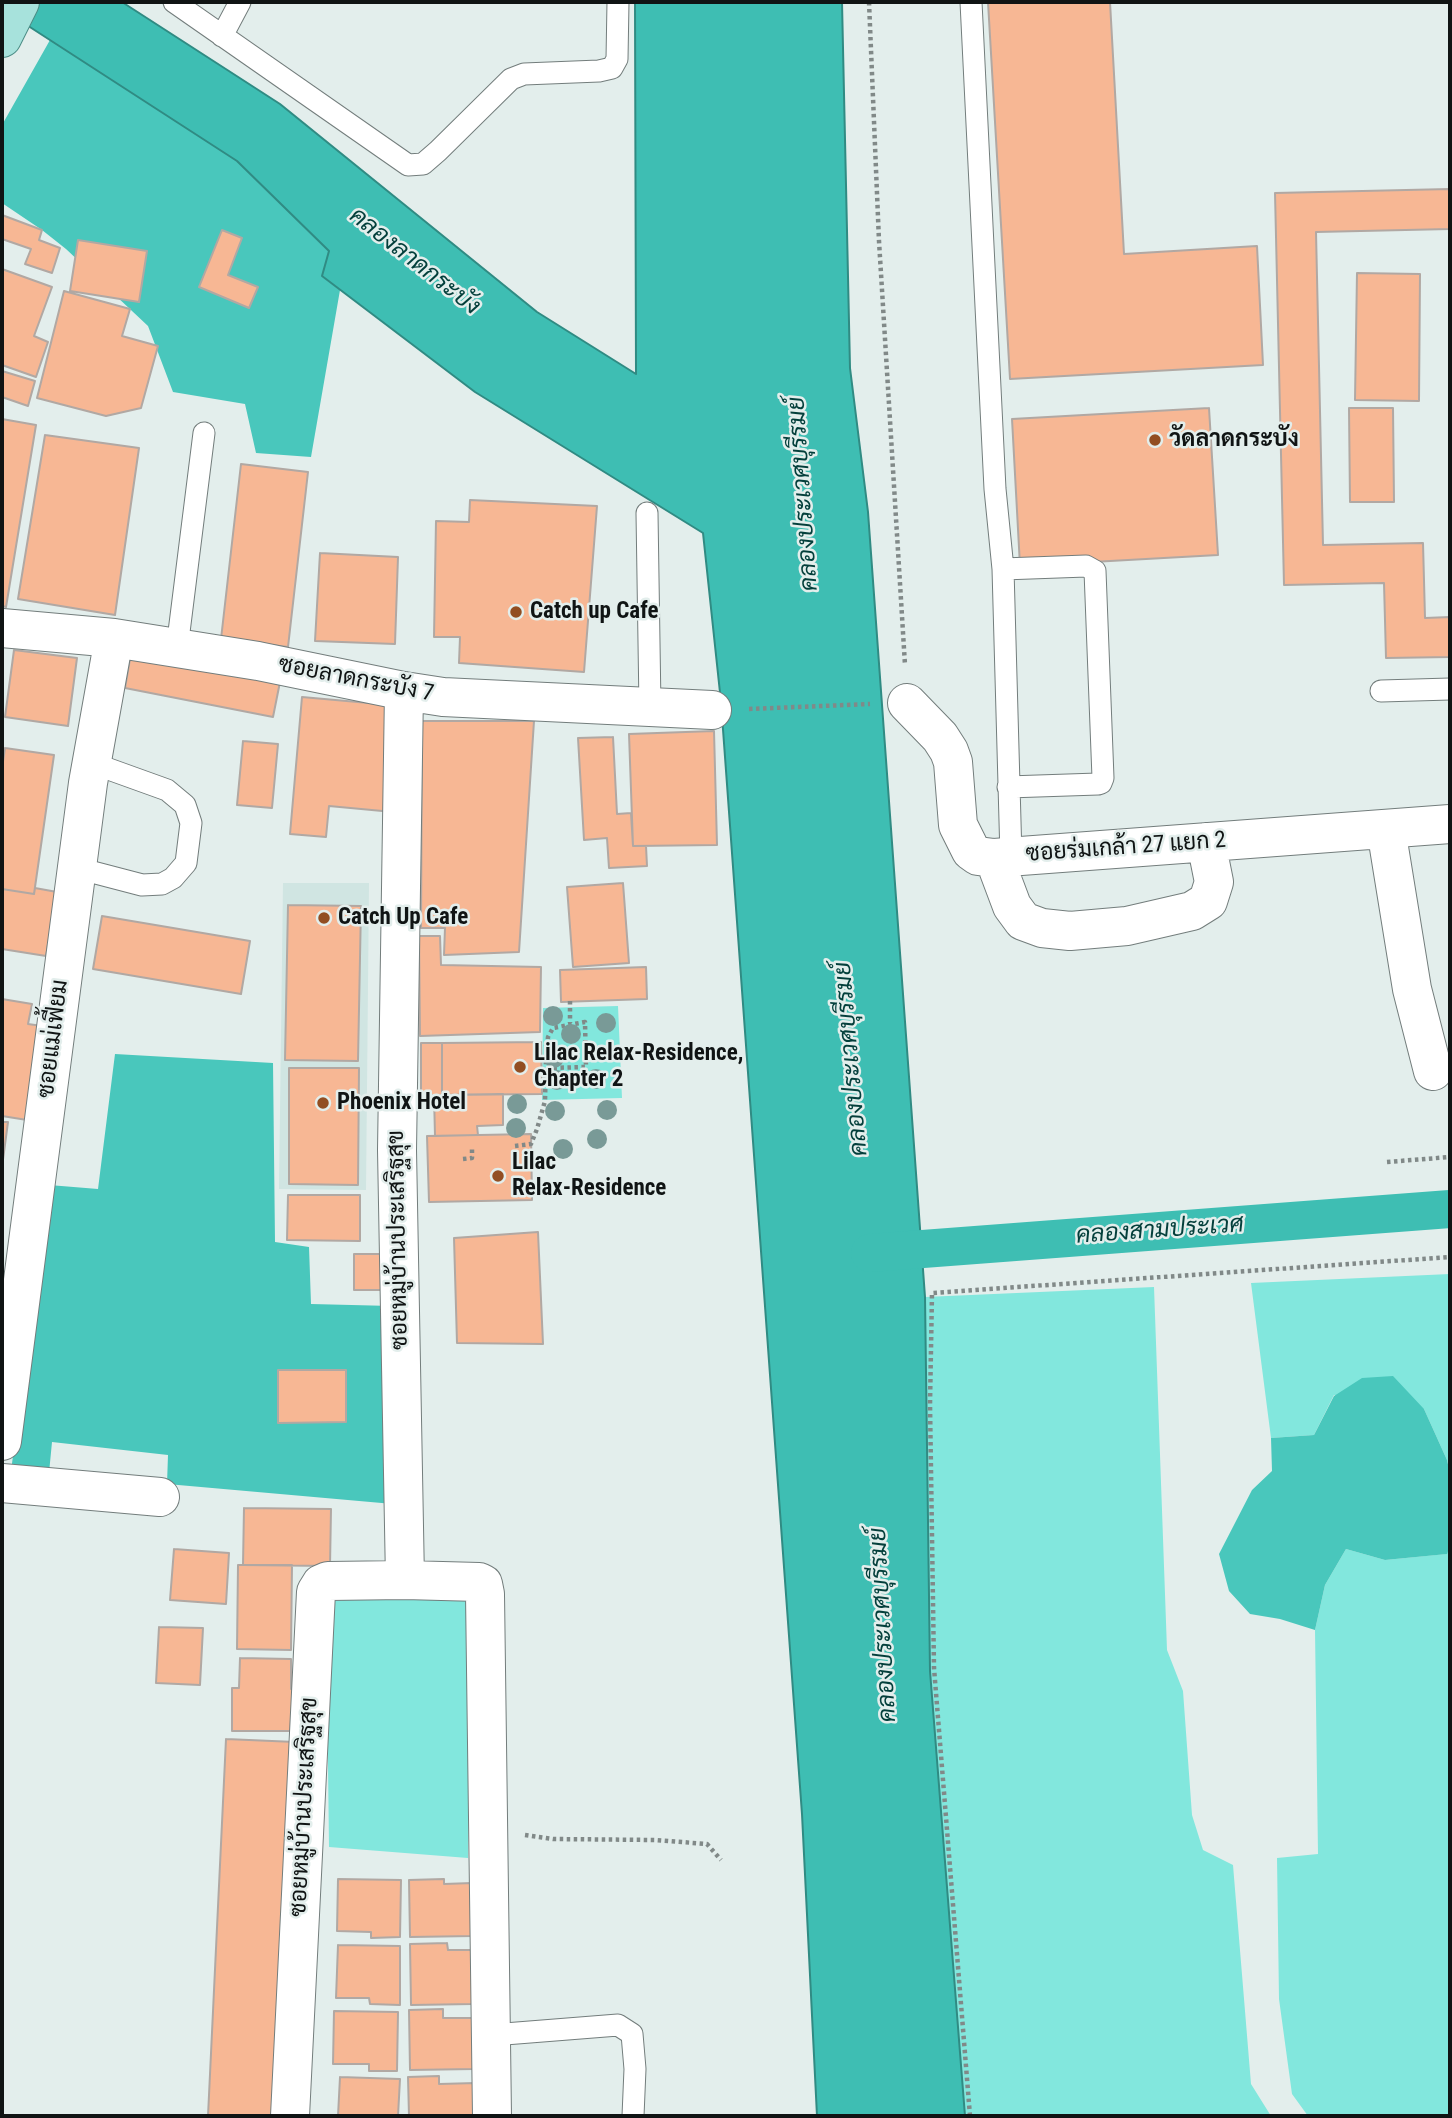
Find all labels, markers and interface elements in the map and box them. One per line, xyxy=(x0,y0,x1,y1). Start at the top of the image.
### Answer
water label: คลองลาดกระบัง xyxy=(343,202,485,322)
water label: คลองประเวศบุรีรมย์ xyxy=(783,396,825,592)
place label: วัดลาดกระบัง xyxy=(1169,426,1299,454)
marker: วัดลาดกระบัง xyxy=(1147,432,1163,448)
place label: Catch up Cafe xyxy=(530,598,658,626)
marker: Catch up Cafe xyxy=(508,604,524,620)
street label: ซอยลาดกระบัง 7 xyxy=(276,651,436,709)
street label: ซอยร่มเกล้า 27 แยก 2 xyxy=(1025,827,1227,869)
place label: Catch Up Cafe xyxy=(338,904,468,932)
marker: Catch Up Cafe xyxy=(316,910,332,926)
water label: คลองประเวศบุรีรมย์ xyxy=(829,961,875,1157)
street label: ซอยแม่เฟี้ยม xyxy=(33,978,75,1100)
place label: Lilac Relax-Residence, Chapter 2 xyxy=(534,1040,743,1094)
marker: Lilac Relax-Residence, Chapter 2 xyxy=(512,1059,528,1075)
place label: Phoenix Hotel xyxy=(337,1089,466,1117)
marker: Phoenix Hotel xyxy=(315,1095,331,1111)
street label: ซอยหมู่บ้านประเสริฐสุข xyxy=(383,1130,415,1350)
place label: Lilac Relax-Residence xyxy=(512,1149,666,1203)
marker: Lilac Relax-Residence xyxy=(490,1168,506,1184)
water label: คลองสามประเวศ xyxy=(1075,1211,1245,1251)
water label: คลองประเวศบุรีรมย์ xyxy=(865,1527,903,1723)
street label: ซอยหมู่บ้านประเสริฐสุข xyxy=(285,1697,325,1917)

